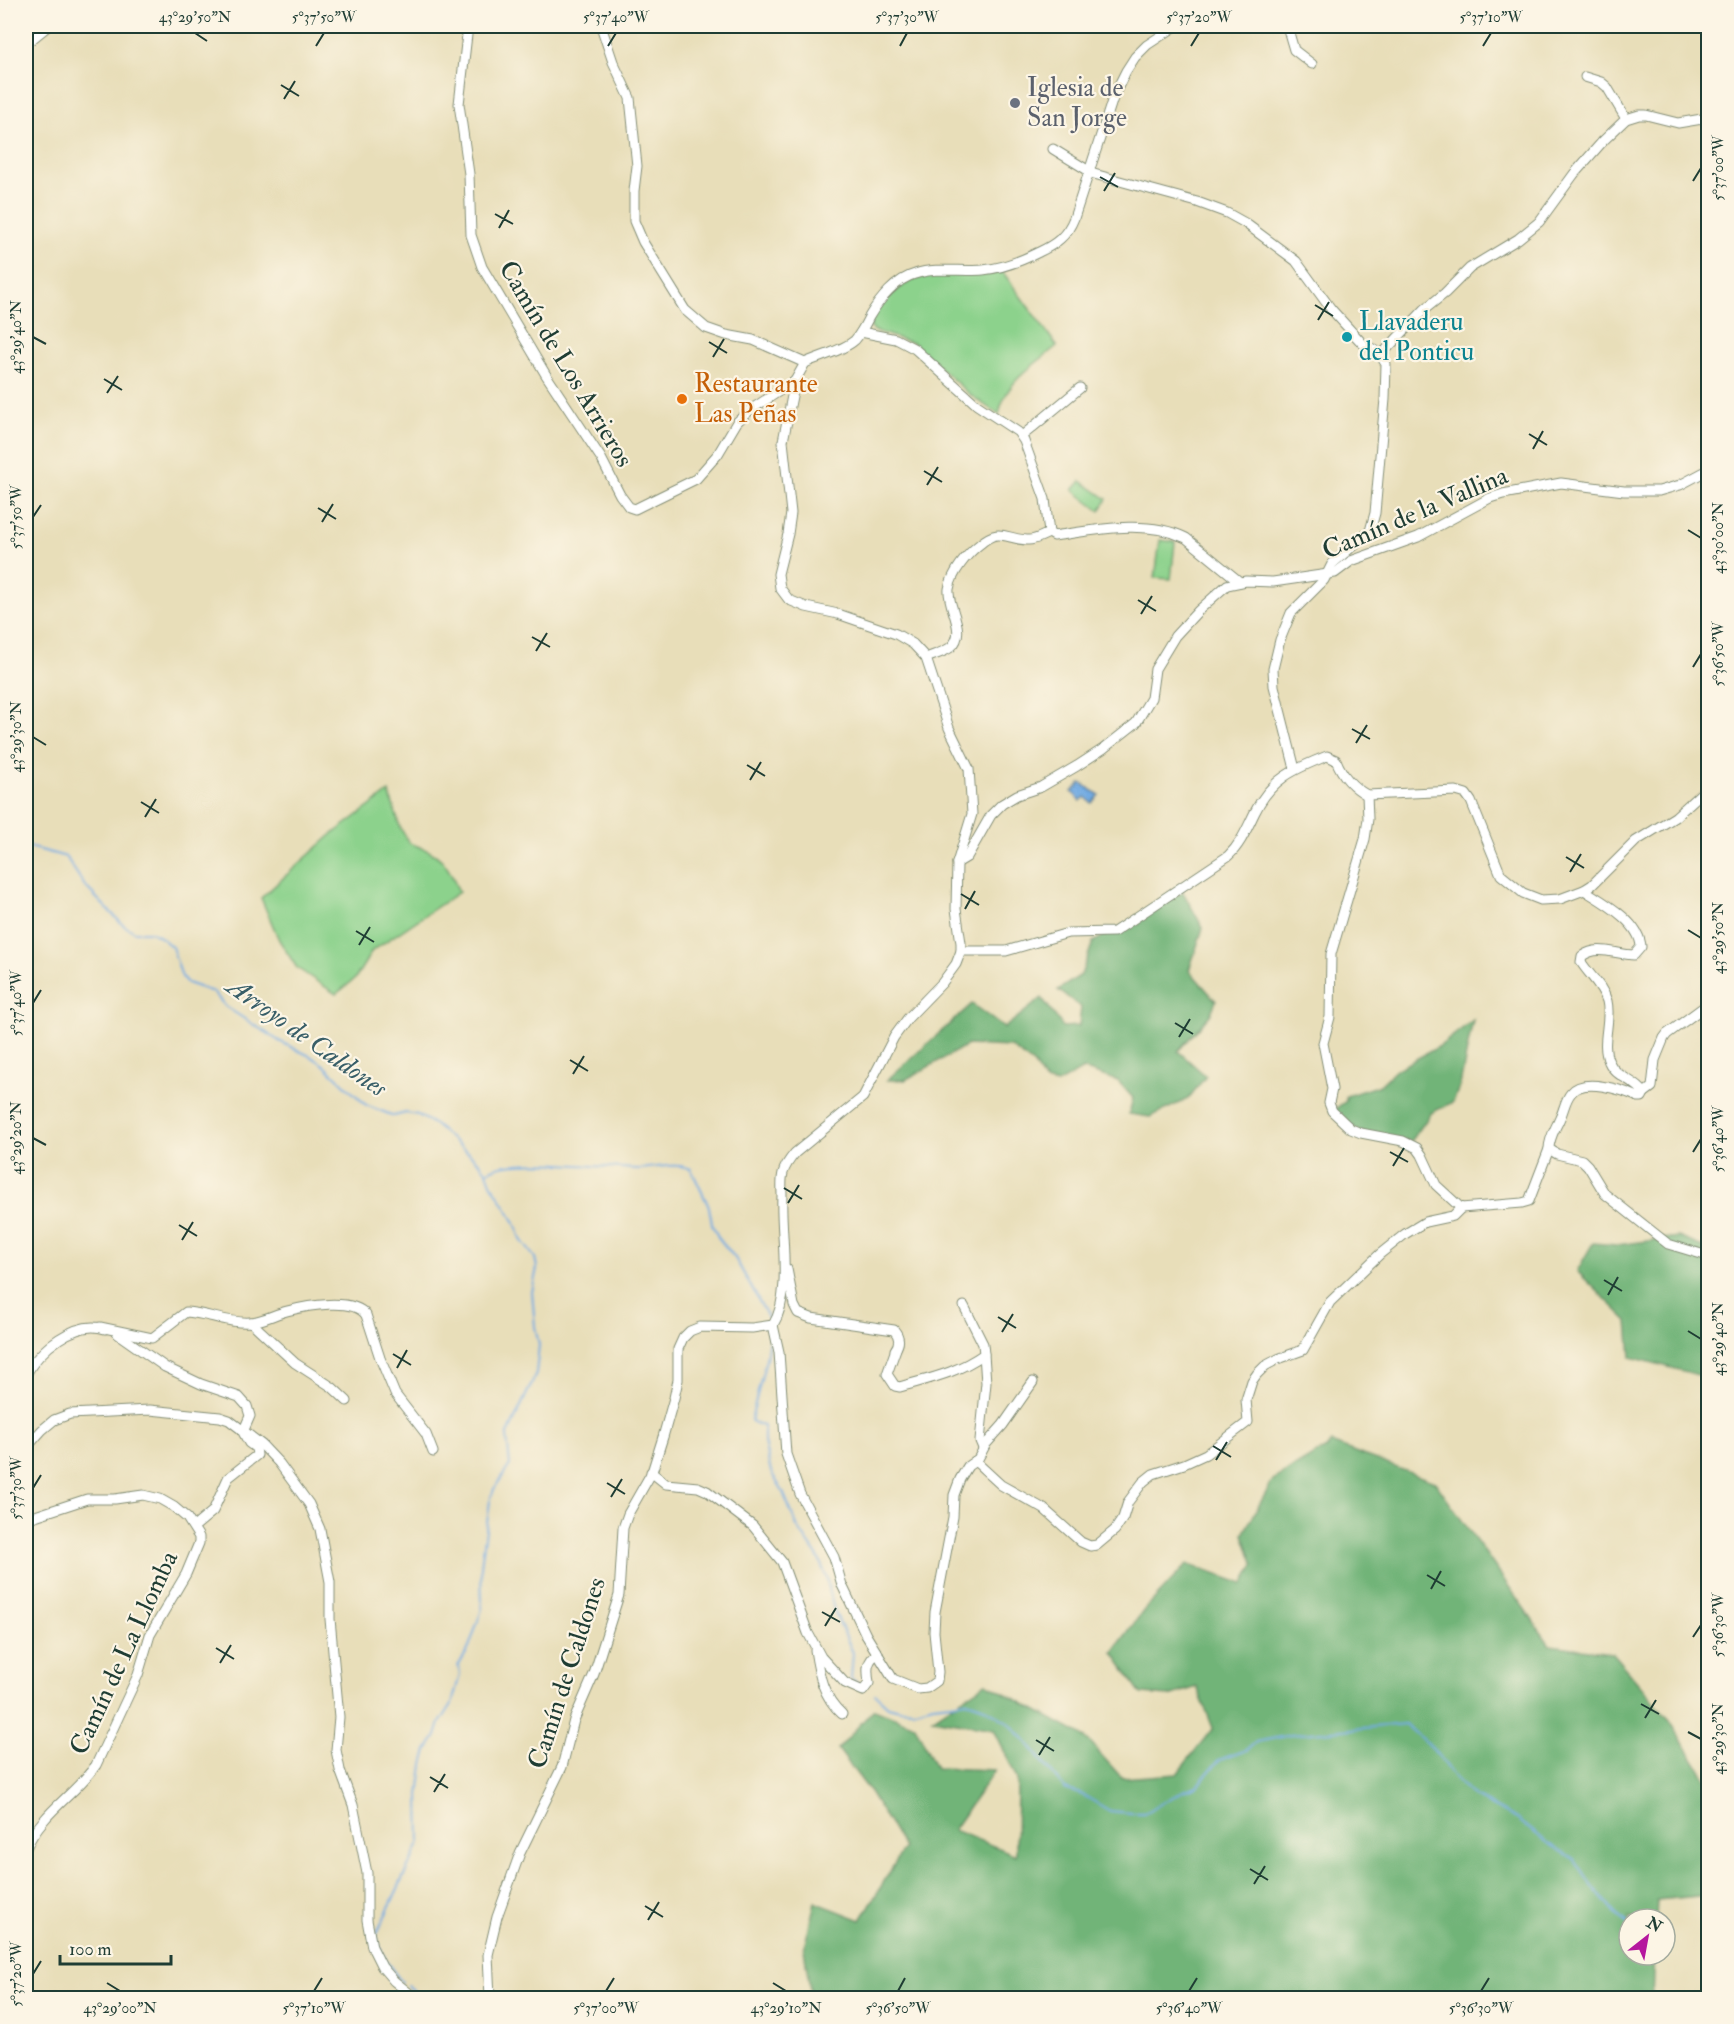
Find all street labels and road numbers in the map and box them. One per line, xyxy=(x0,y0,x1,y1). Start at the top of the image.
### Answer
street label: Camín de Los Arrieros xyxy=(492,255,640,473)
street label: Camín de la Vallina xyxy=(1317,459,1513,567)
street label: Camín de La Llomba xyxy=(63,1546,185,1760)
street label: Camín de Caldones xyxy=(521,1573,613,1773)

